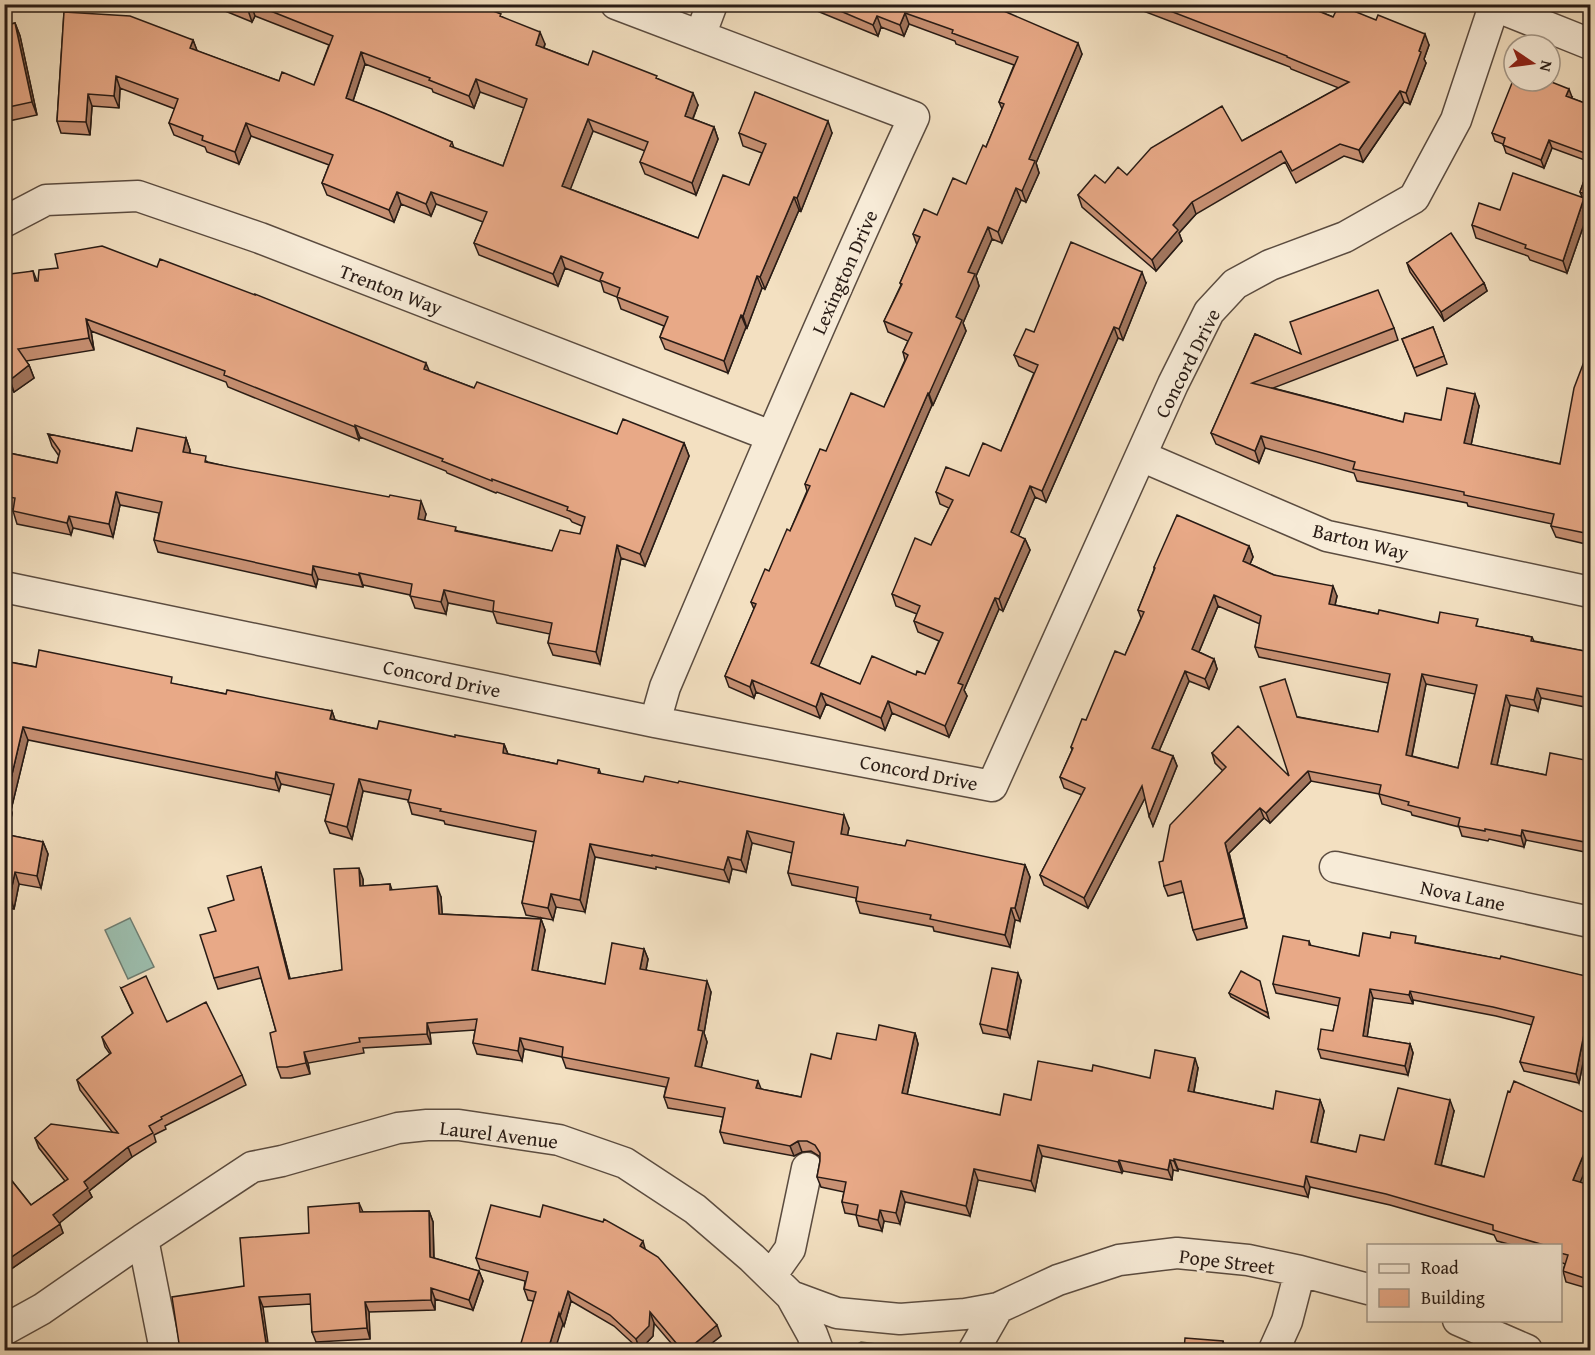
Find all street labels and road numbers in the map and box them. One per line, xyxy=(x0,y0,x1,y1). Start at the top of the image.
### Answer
street label: Lexington Drive xyxy=(804,205,884,339)
street label: Trenton Way xyxy=(335,256,447,322)
street label: Concord Drive xyxy=(1147,303,1227,423)
street label: Barton Way xyxy=(1310,515,1412,567)
street label: Concord Drive xyxy=(381,651,503,705)
street label: Concord Drive xyxy=(858,746,980,798)
street label: Nova Lane xyxy=(1418,872,1508,918)
street label: Laurel Avenue xyxy=(438,1112,560,1156)
street label: Pope Street xyxy=(1178,1241,1276,1281)

